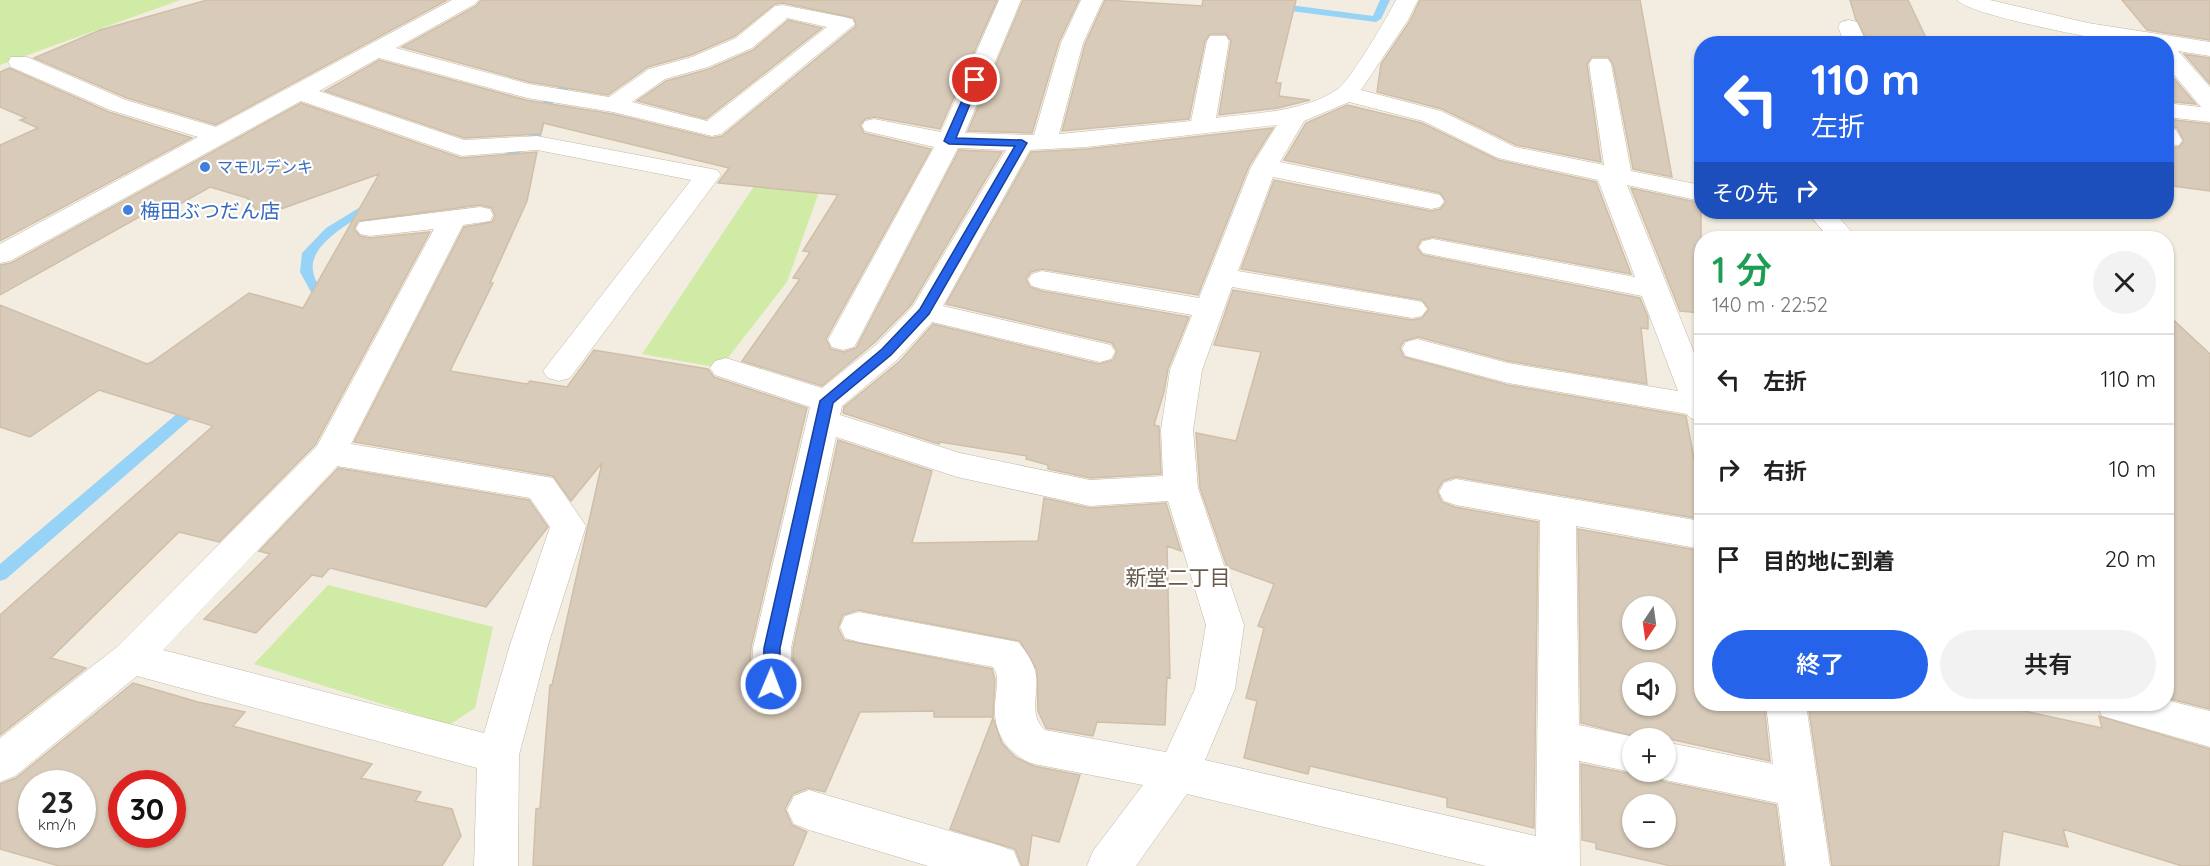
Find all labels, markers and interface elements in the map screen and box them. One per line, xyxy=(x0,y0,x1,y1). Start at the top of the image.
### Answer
text: 110 m xyxy=(1811,53,1920,106)
pin xyxy=(949,54,1000,105)
icon: left xyxy=(1712,60,1790,138)
icon: arrive xyxy=(958,63,991,96)
text: 左折 xyxy=(1811,109,1865,143)
place label: マモルデンキ xyxy=(217,157,313,177)
marker: マモルデンキ xyxy=(198,160,212,174)
icon: right xyxy=(1790,174,1823,207)
text: その先 xyxy=(1712,179,1778,207)
place label: 梅田ぶつだん店 xyxy=(140,198,280,223)
marker: 梅田ぶつだん店 xyxy=(121,203,135,217)
text: 1 分 xyxy=(1712,247,1772,292)
button: close xyxy=(2093,251,2156,314)
text: 140 m · 22:52 xyxy=(1712,292,1828,317)
icon: left xyxy=(1712,363,1745,396)
text: 110 m xyxy=(2101,365,2156,393)
text: 左折 xyxy=(1763,367,1807,395)
icon: right xyxy=(1712,453,1745,486)
text: 10 m xyxy=(2109,455,2156,483)
text: 右折 xyxy=(1763,457,1807,485)
icon: arrive xyxy=(1712,543,1745,576)
text: 20 m xyxy=(2105,545,2156,573)
text: 目的地に到着 xyxy=(1763,547,1895,575)
district label: 新堂二丁目 xyxy=(1126,564,1231,590)
north arrow xyxy=(1622,596,1676,650)
map controls xyxy=(1622,596,1676,848)
button: 終了 xyxy=(1712,630,1928,699)
button: 共有 xyxy=(1940,630,2156,699)
position arrow xyxy=(739,652,803,716)
button: sound xyxy=(1622,662,1676,716)
button: + xyxy=(1622,728,1676,782)
speed limit sign: 30 xyxy=(108,770,186,848)
text: 23 xyxy=(40,783,74,821)
button: − xyxy=(1622,794,1676,848)
text: km/h xyxy=(38,815,76,834)

